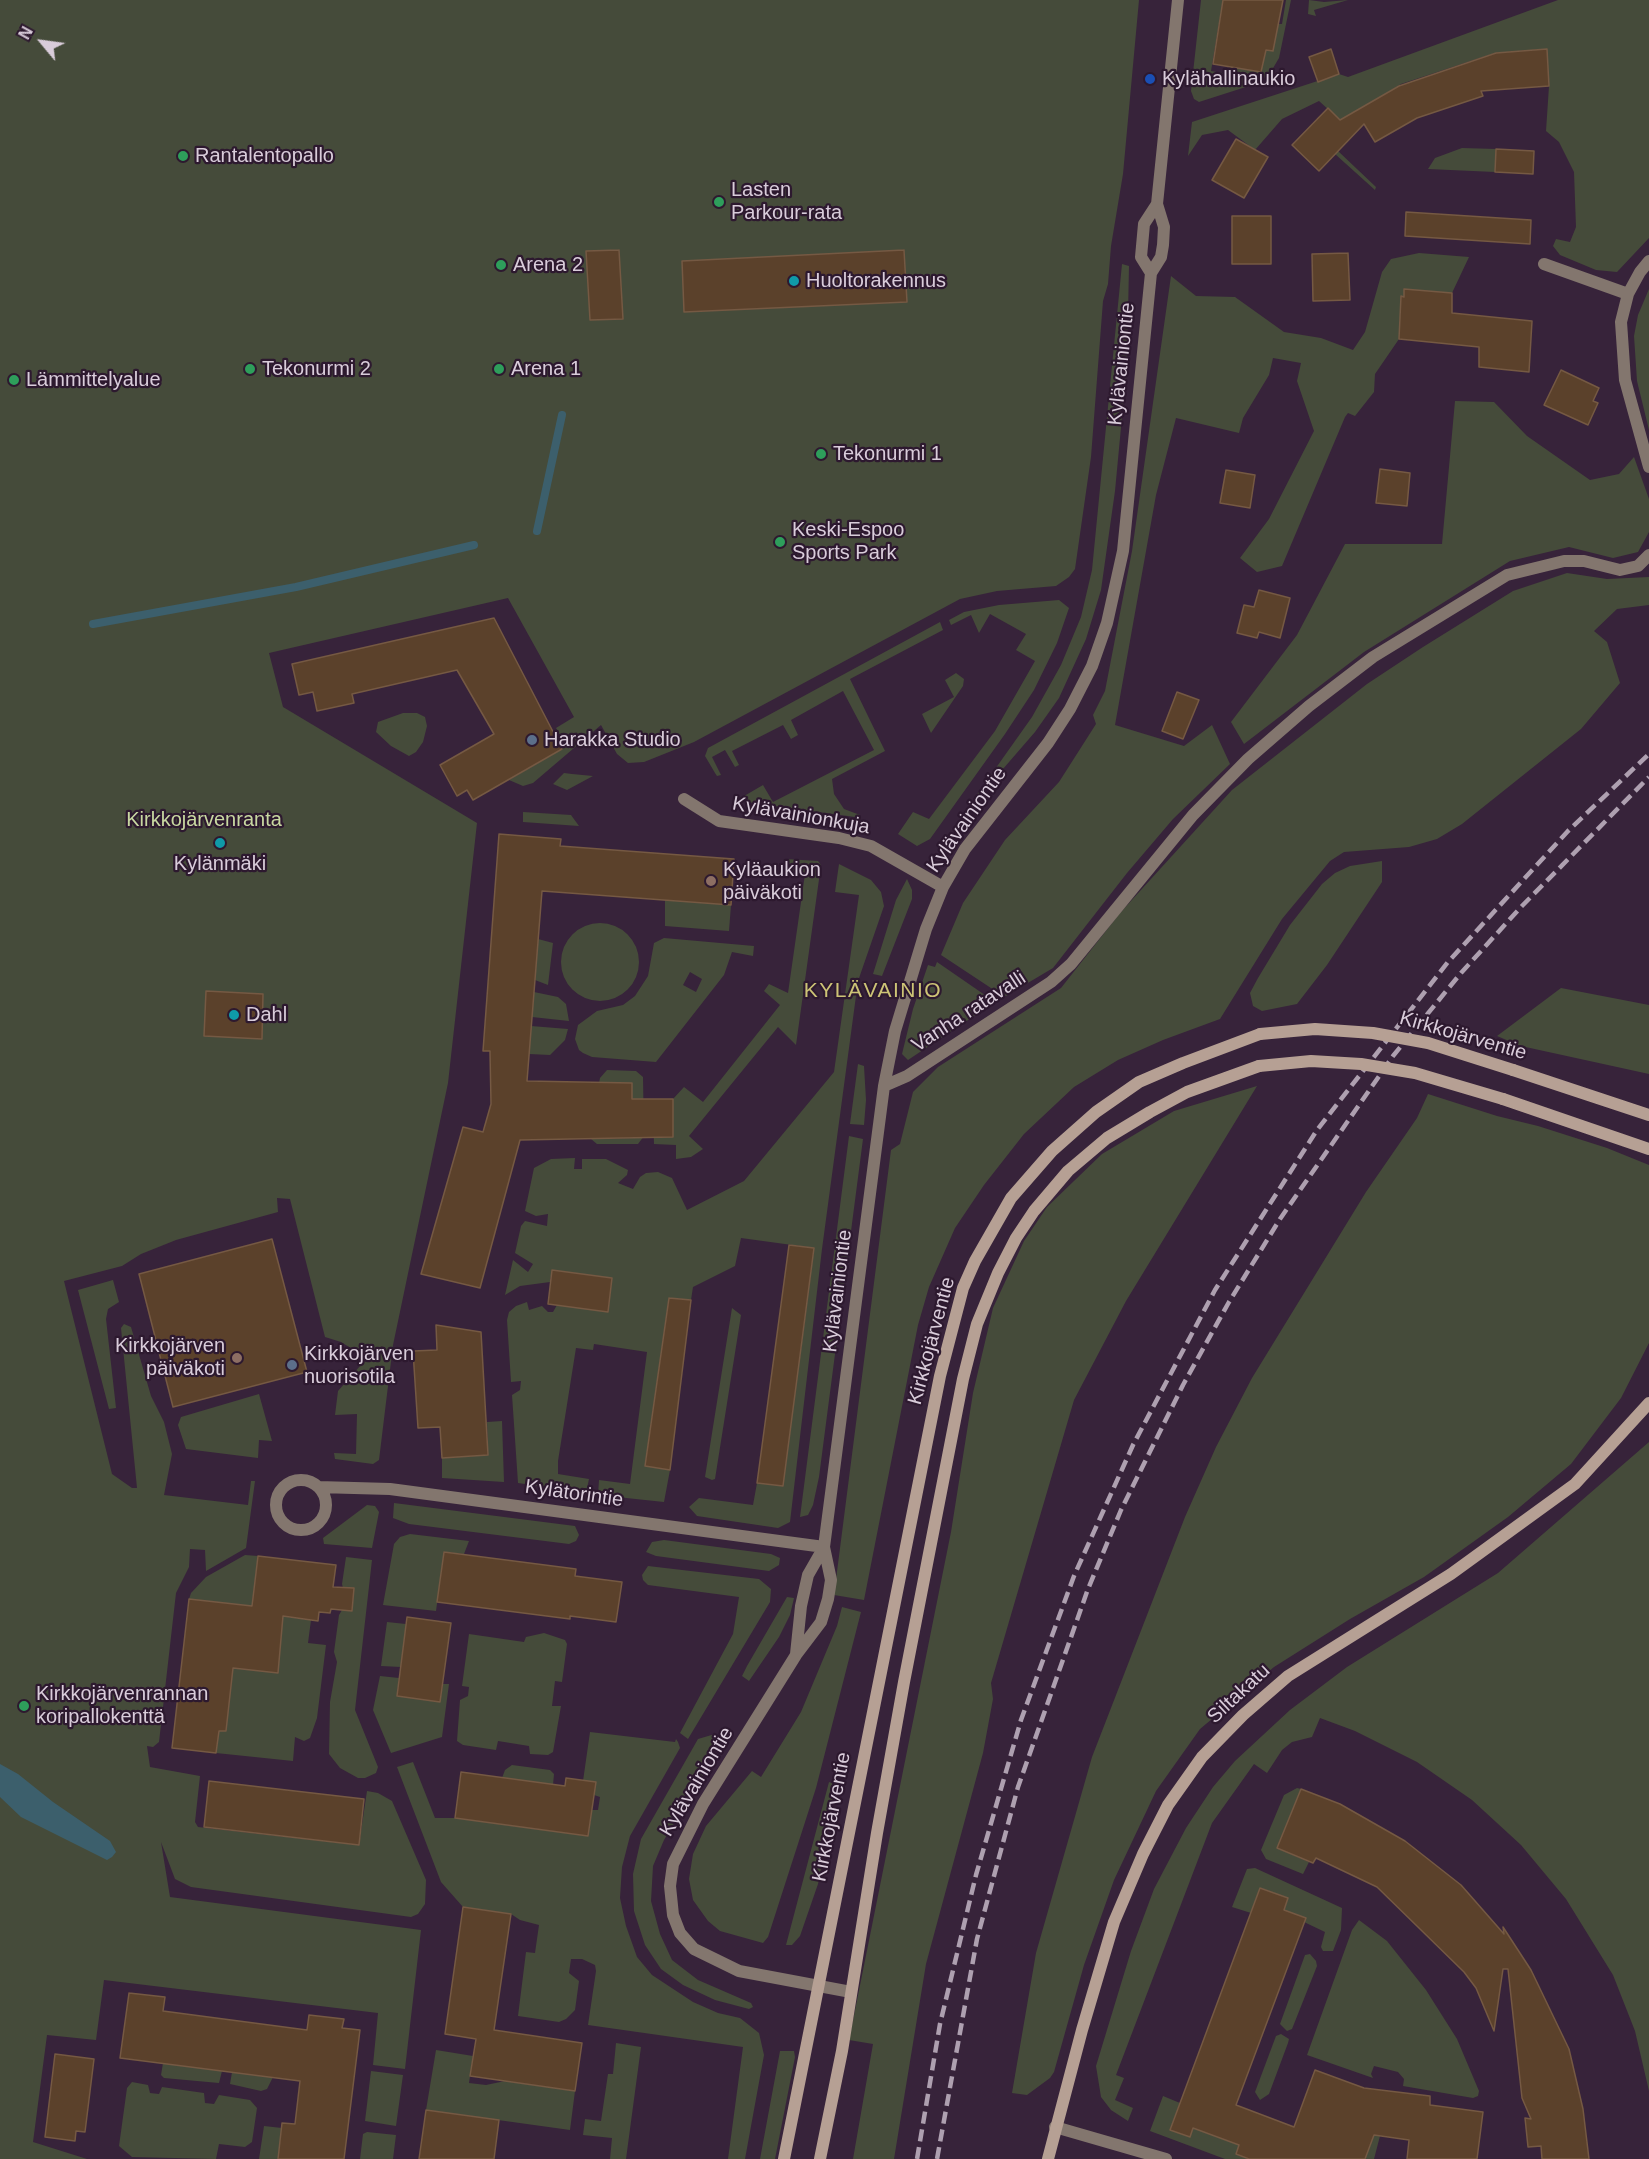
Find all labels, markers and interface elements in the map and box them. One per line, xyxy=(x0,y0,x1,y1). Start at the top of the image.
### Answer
north arrow xyxy=(12,12,72,72)
text: N xyxy=(16,24,36,42)
place label: Kylähallinaukio xyxy=(1162,67,1295,91)
marker: Kylähallinaukio xyxy=(1143,72,1157,86)
place label: Rantalentopallo xyxy=(195,144,334,168)
marker: Rantalentopallo xyxy=(176,149,190,163)
place label: Lasten Parkour-rata xyxy=(731,178,842,225)
marker: Lasten Parkour-rata xyxy=(712,195,726,209)
place label: Arena 2 xyxy=(513,253,583,277)
marker: Arena 2 xyxy=(494,258,508,272)
place label: Huoltorakennus xyxy=(806,269,946,293)
marker: Huoltorakennus xyxy=(787,274,801,288)
street label: Kylävainiontie xyxy=(1104,301,1140,427)
place label: Tekonurmi 2 xyxy=(262,357,371,381)
place label: Arena 1 xyxy=(511,357,581,381)
marker: Tekonurmi 2 xyxy=(243,362,257,376)
marker: Arena 1 xyxy=(492,362,506,376)
place label: Lämmittelyalue xyxy=(26,368,161,392)
marker: Lämmittelyalue xyxy=(7,373,21,387)
place label: Tekonurmi 1 xyxy=(833,442,942,466)
marker: Tekonurmi 1 xyxy=(814,447,828,461)
place label: Keski-Espoo Sports Park xyxy=(792,518,904,565)
marker: Keski-Espoo Sports Park xyxy=(773,535,787,549)
place label: Harakka Studio xyxy=(544,728,681,752)
marker: Harakka Studio xyxy=(525,733,539,747)
street label: Kylävainiontie xyxy=(922,763,1012,877)
street label: Kylävainionkuja xyxy=(730,792,872,840)
park label: Kirkkojärvenranta xyxy=(126,808,282,832)
marker: Kylänmäki xyxy=(213,836,227,850)
place label: Kylänmäki xyxy=(174,852,266,876)
place label: Kyläaukion päiväkoti xyxy=(723,858,821,905)
marker: Kyläaukion päiväkoti xyxy=(704,874,718,888)
street label: Vanha ratavalli xyxy=(908,966,1030,1058)
district label: KYLÄVAINIO xyxy=(804,978,942,1004)
place label: Dahl xyxy=(246,1003,287,1027)
street label: Kirkkojärventie xyxy=(1397,1006,1529,1066)
marker: Dahl xyxy=(227,1008,241,1022)
street label: Kylävainiontie xyxy=(819,1228,857,1354)
street label: Kirkkojärventie xyxy=(903,1275,961,1407)
place label: Kirkkojärven päiväkoti xyxy=(115,1334,225,1381)
place label: Kirkkojärven nuorisotila xyxy=(304,1342,414,1389)
marker: Kirkkojärven päiväkoti xyxy=(230,1351,244,1365)
marker: Kirkkojärven nuorisotila xyxy=(285,1358,299,1372)
street label: Kylätorintie xyxy=(523,1475,625,1513)
street label: Siltakatu xyxy=(1203,1659,1275,1729)
place label: Kirkkojärvenrannan koripallokenttä xyxy=(36,1682,208,1729)
marker: Kirkkojärvenrannan koripallokenttä xyxy=(17,1699,31,1713)
street label: Kylävainiontie xyxy=(655,1723,739,1841)
street label: Kirkkojärventie xyxy=(808,1750,856,1884)

